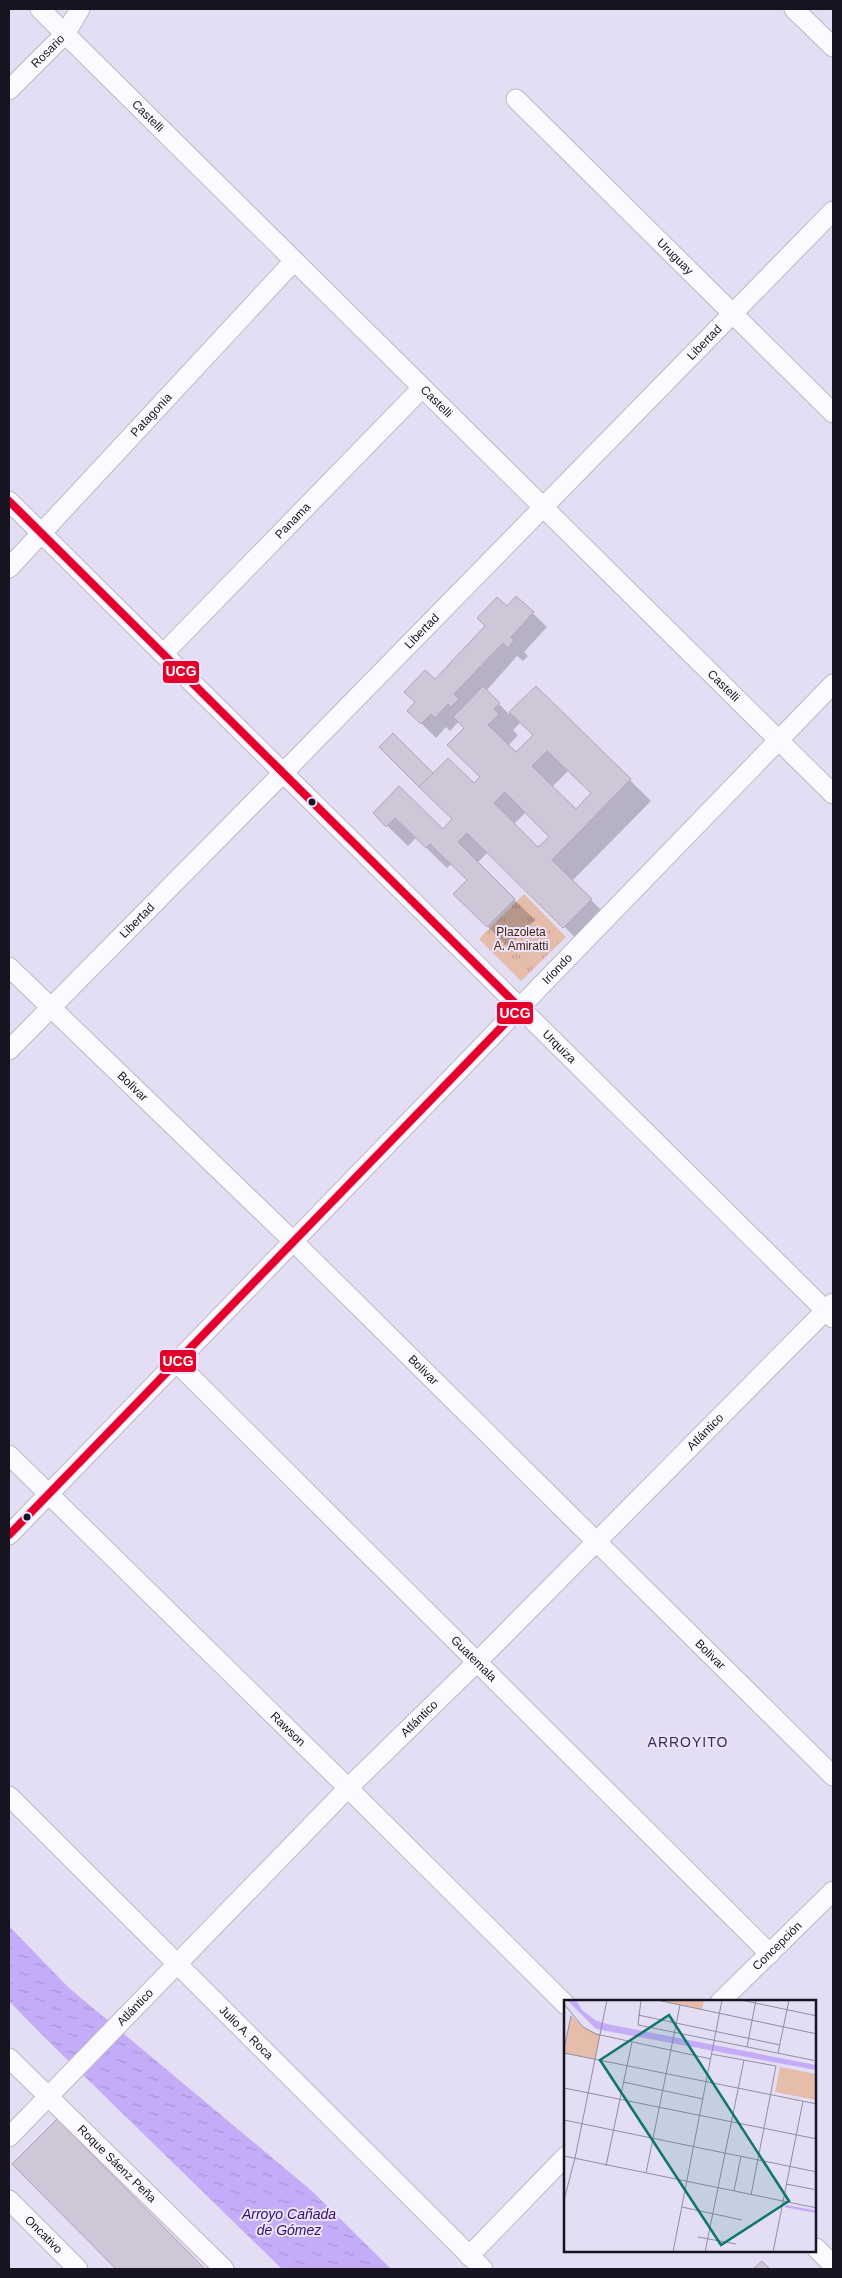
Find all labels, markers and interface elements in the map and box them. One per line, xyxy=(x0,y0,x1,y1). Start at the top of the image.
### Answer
street label: Rosario xyxy=(28,31,68,71)
street label: Castelli xyxy=(129,97,167,135)
street label: Uruguay xyxy=(654,236,696,278)
street label: Libertad xyxy=(684,322,725,363)
street label: Castelli xyxy=(418,383,455,420)
street label: Patagonia xyxy=(128,390,175,439)
street label: Panama xyxy=(272,500,314,542)
street label: Libertad xyxy=(402,611,442,652)
line badge: UCG xyxy=(162,660,200,684)
text: UCG xyxy=(165,663,197,679)
street label: Castelli xyxy=(705,667,743,705)
unlabelled marker xyxy=(307,797,317,807)
street label: Libertad xyxy=(117,900,157,941)
park label: Plazoleta A. Amiratti xyxy=(494,925,548,953)
street label: Iriondo xyxy=(539,951,575,987)
line badge: UCG xyxy=(496,1001,534,1025)
text: UCG xyxy=(499,1005,531,1021)
street label: Urquiza xyxy=(540,1027,579,1066)
street label: Bolivar xyxy=(115,1069,151,1104)
line badge: UCG xyxy=(159,1349,197,1373)
street label: Bolivar xyxy=(405,1352,441,1388)
text: UCG xyxy=(162,1353,194,1369)
street label: Atlántico xyxy=(684,1410,727,1453)
unlabelled marker xyxy=(22,1512,32,1522)
street label: Guatemala xyxy=(448,1633,500,1685)
street label: Bolivar xyxy=(692,1636,728,1672)
street label: Atlántico xyxy=(398,1697,441,1740)
street label: Rawson xyxy=(268,1709,308,1749)
district label: ARROYITO xyxy=(648,1734,728,1750)
street label: Concepción xyxy=(750,1919,805,1973)
street label: Atlántico xyxy=(114,1986,156,2029)
inset map xyxy=(564,2000,817,2253)
street label: Julio A. Roca xyxy=(216,2003,276,2063)
street label: Roque Sáenz Peña xyxy=(75,2122,159,2205)
water label: Arroyo Cañada de Gómez xyxy=(241,2206,336,2238)
street label: Oncativo xyxy=(22,2213,66,2257)

